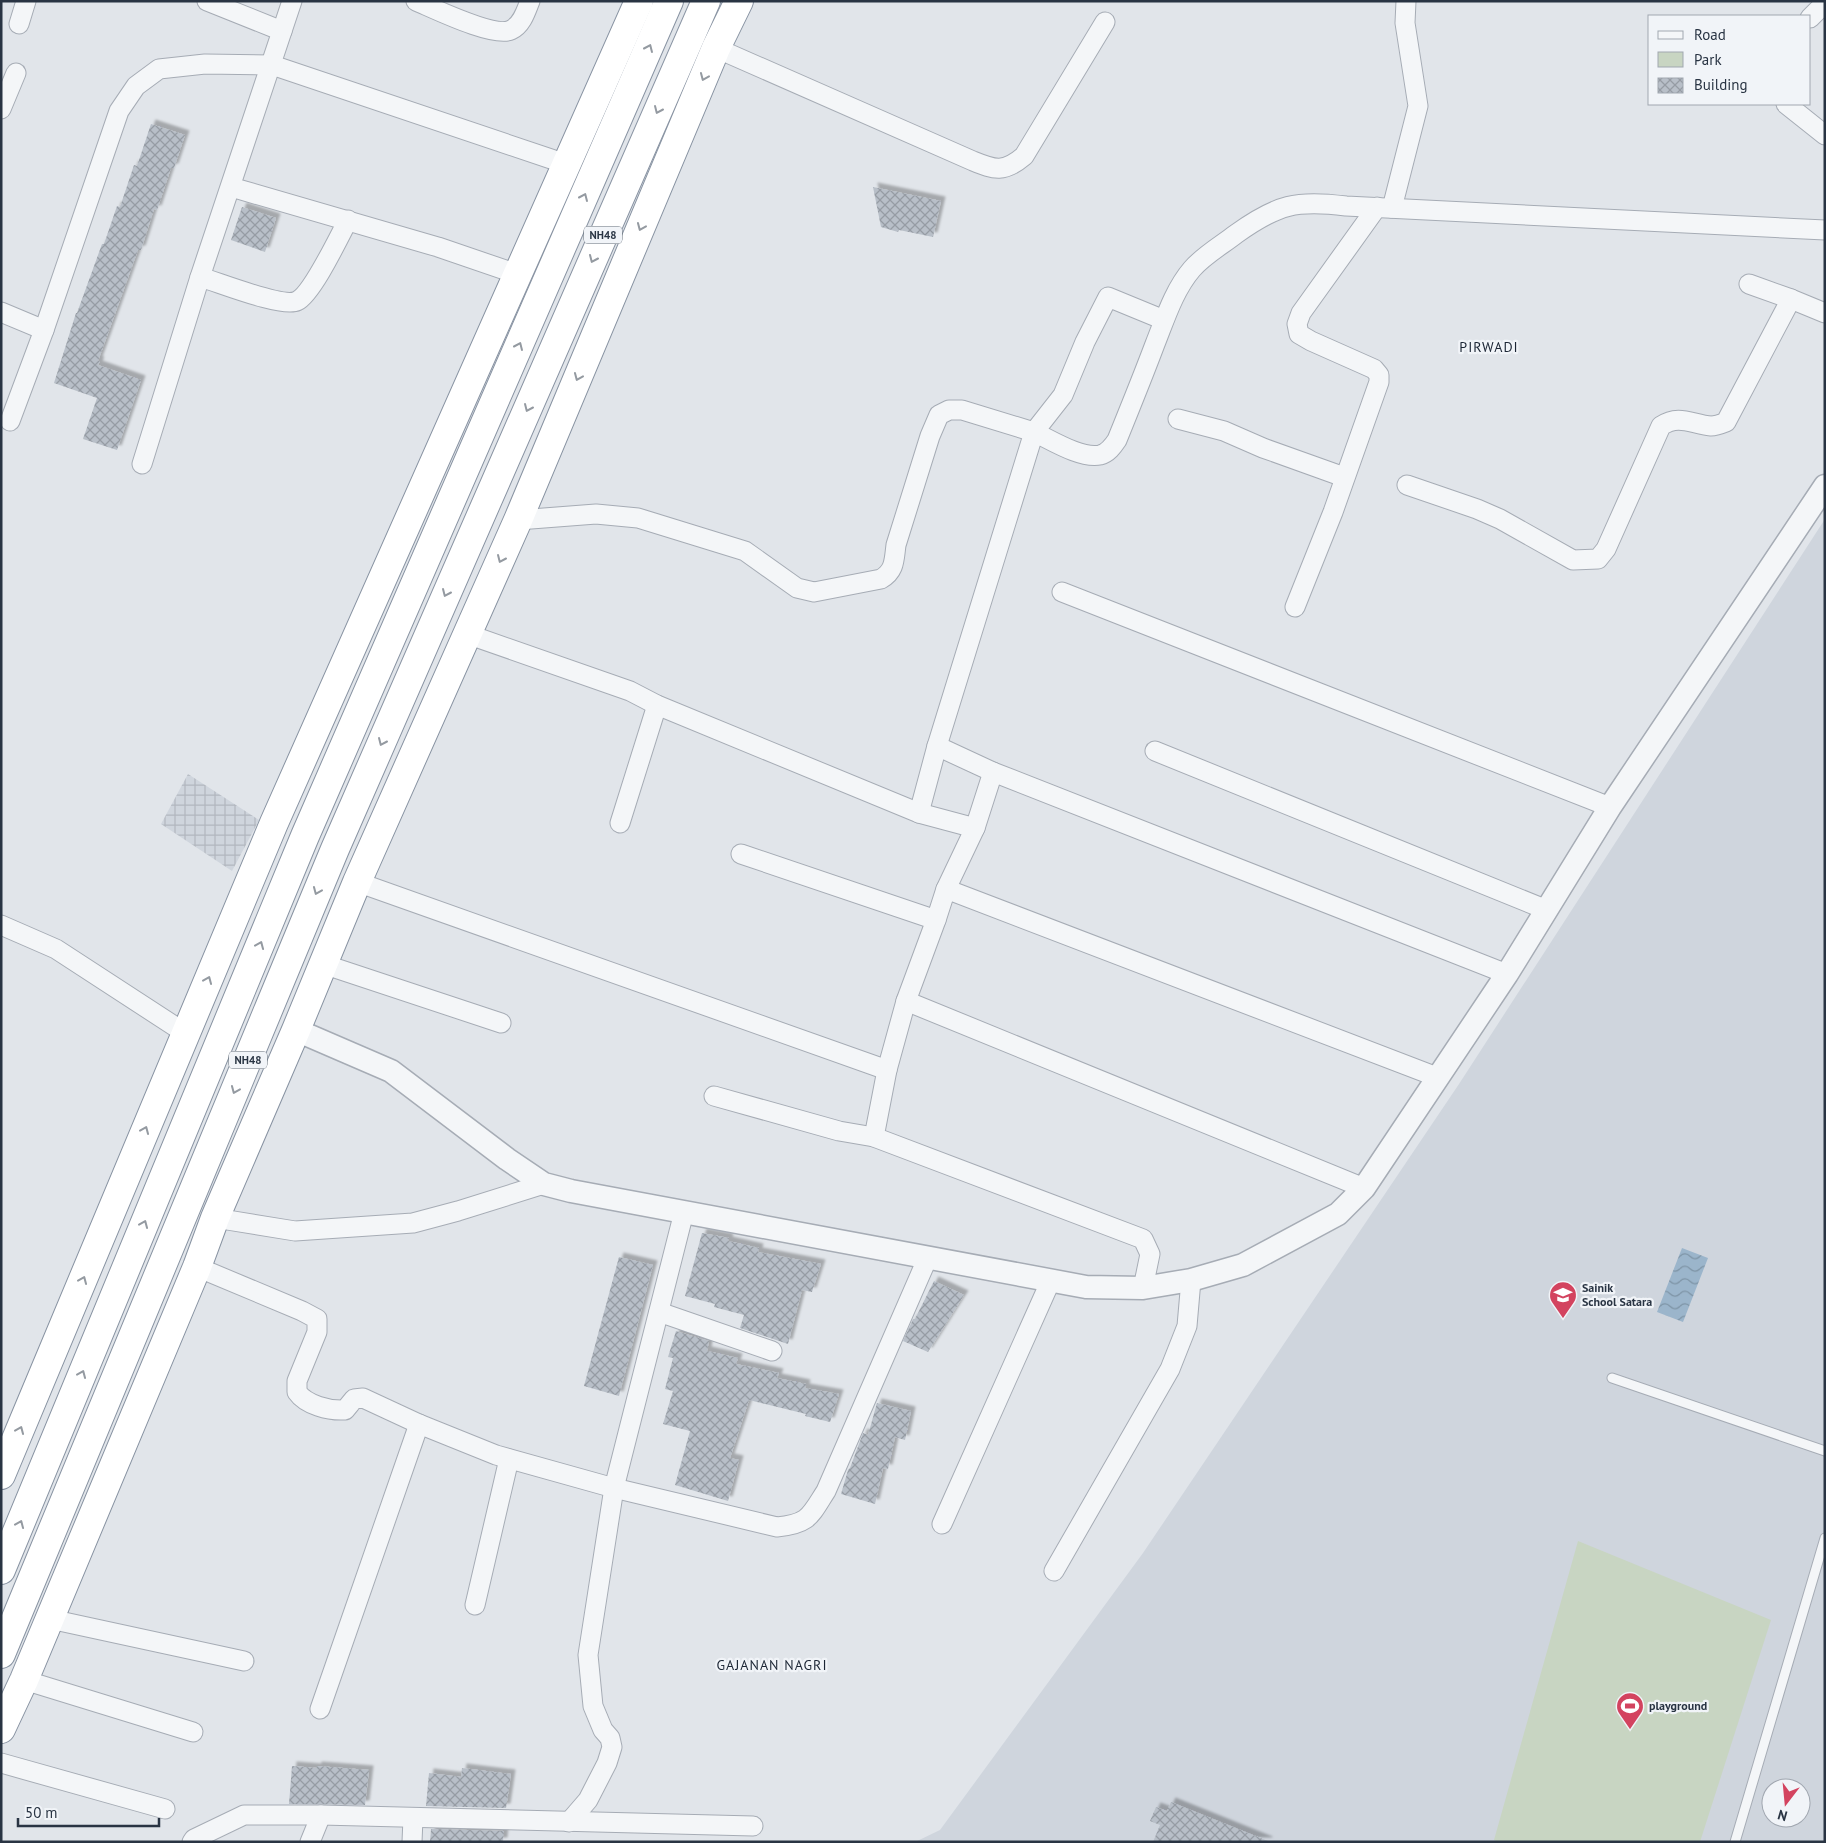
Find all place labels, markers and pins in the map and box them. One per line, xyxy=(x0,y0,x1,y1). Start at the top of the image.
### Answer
school or university icon: Sainik School Satara xyxy=(1548,1280,1578,1319)
place label: Sainik School Satara xyxy=(1582,1280,1652,1309)
sports icon: playground xyxy=(1615,1691,1645,1730)
place label: playground xyxy=(1649,1698,1707,1713)

